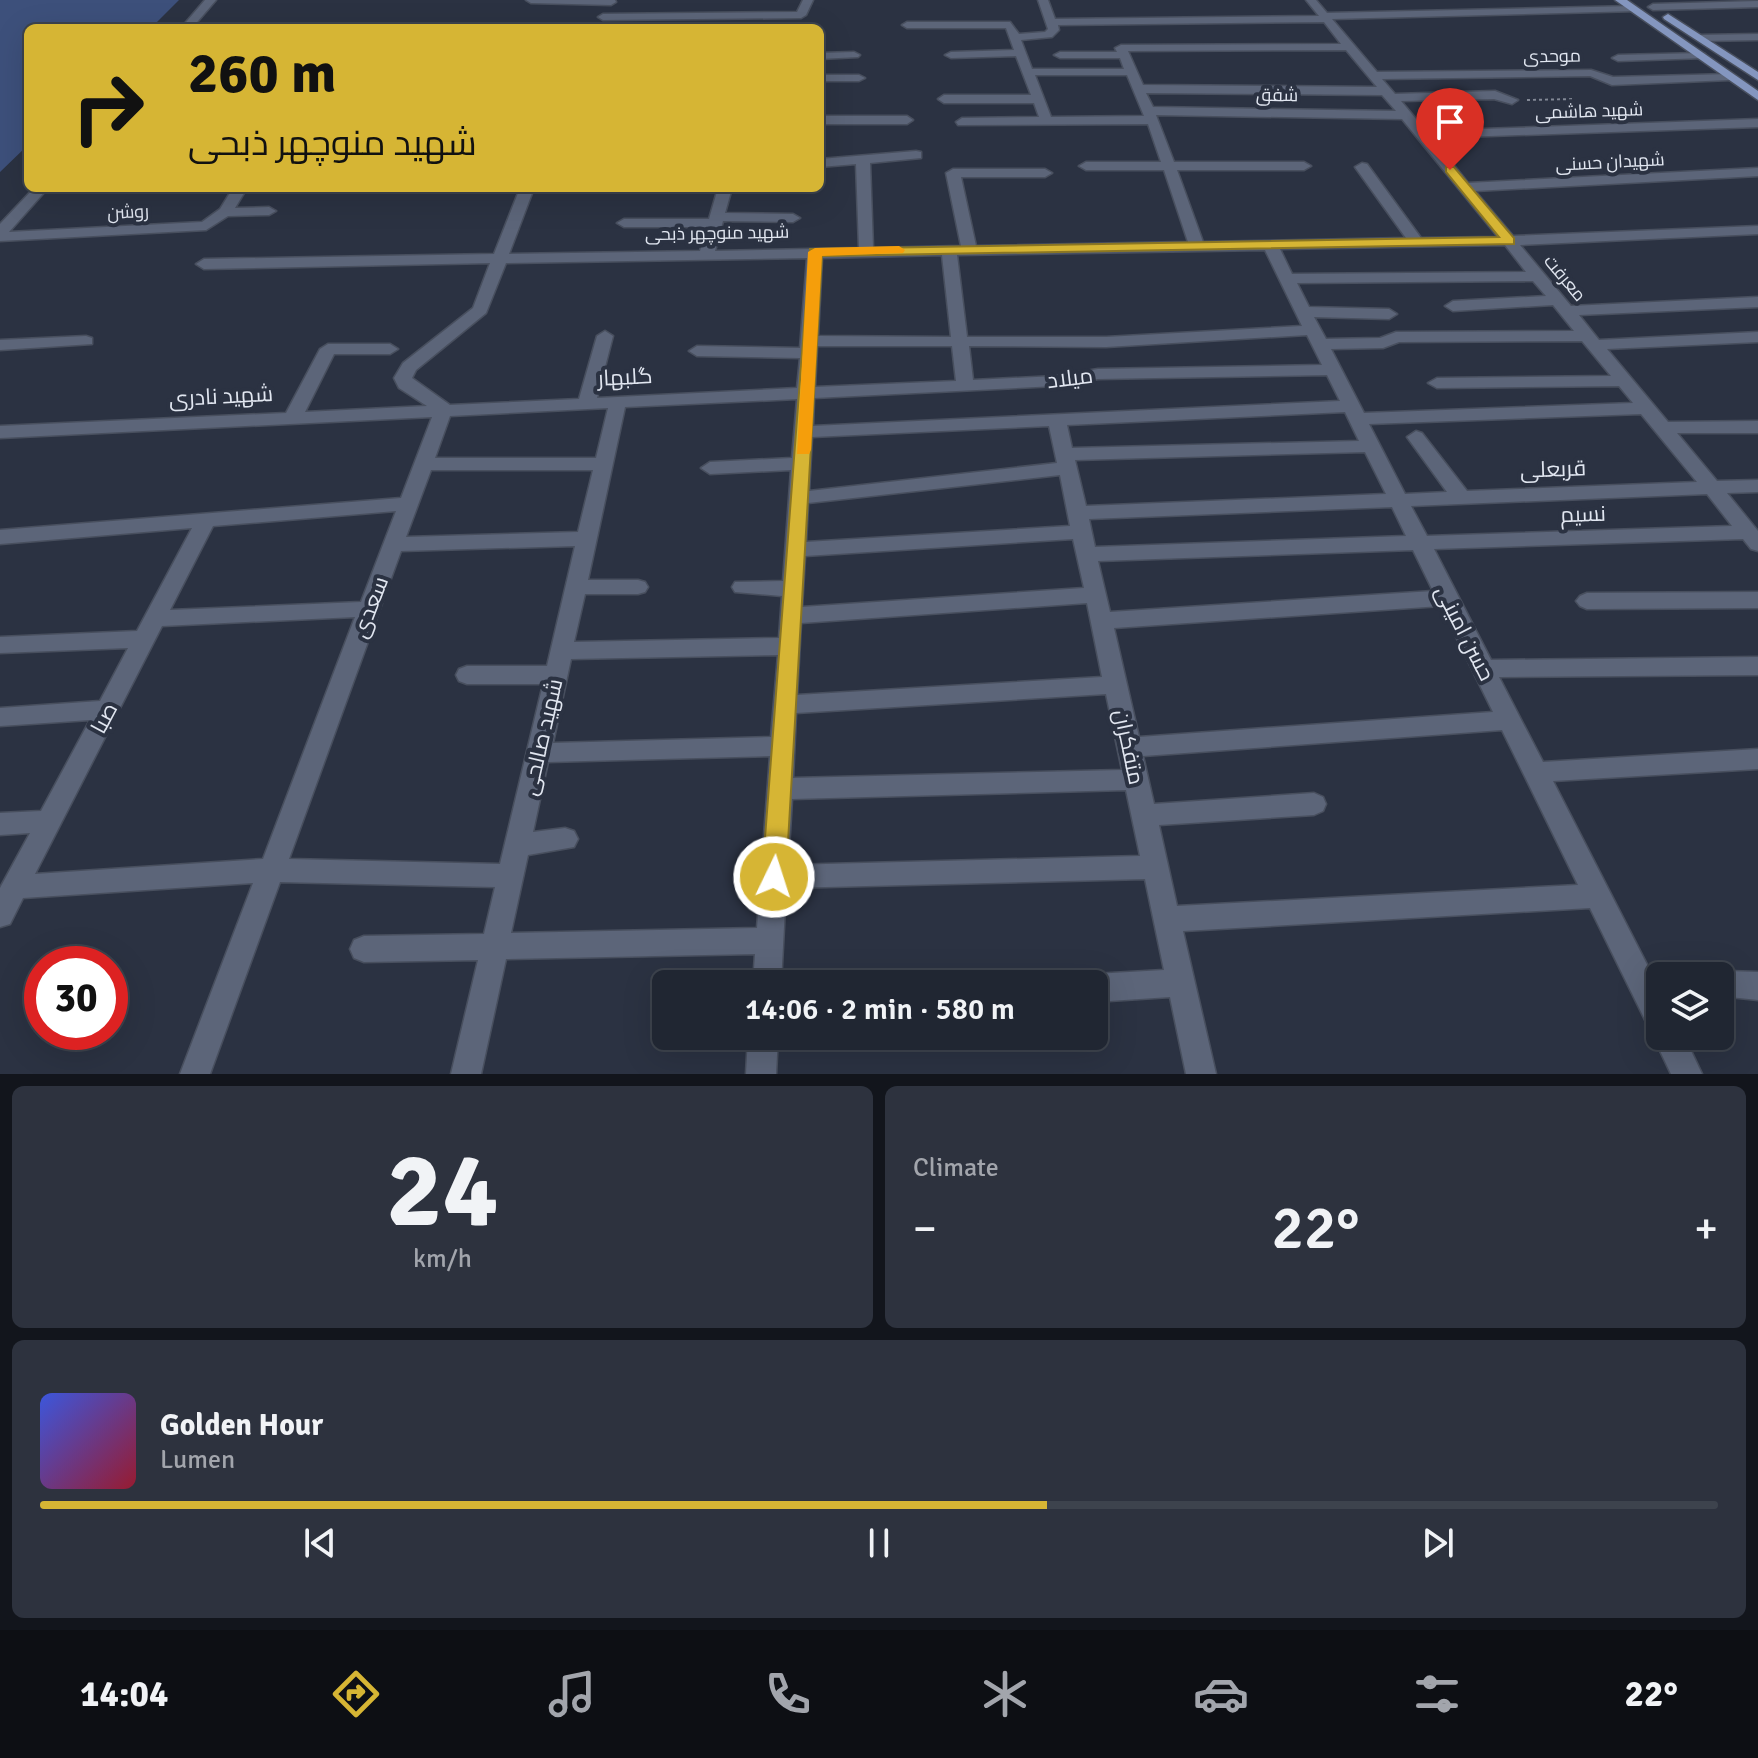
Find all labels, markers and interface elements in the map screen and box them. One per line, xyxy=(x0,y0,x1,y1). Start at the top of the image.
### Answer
text: 260 m xyxy=(188,39,336,108)
street label: موحدی xyxy=(1523,44,1581,68)
icon: right xyxy=(56,56,160,160)
street label: شفق xyxy=(1256,84,1298,107)
pin xyxy=(1416,88,1484,170)
street label: شهید هاشمی xyxy=(1535,98,1643,124)
icon: arrive xyxy=(1428,100,1472,144)
text: شهید منوچهر ذبحی xyxy=(188,121,477,166)
street label: شهیدان حسنی xyxy=(1555,148,1665,176)
street label: روشن xyxy=(107,200,149,224)
street label: شهید منوچهر ذبحی xyxy=(645,221,789,246)
street label: معرفت xyxy=(1539,250,1591,306)
street label: گلبهار xyxy=(595,362,653,392)
street label: میلاد xyxy=(1046,362,1094,394)
street label: شهید نادری xyxy=(168,380,274,412)
street label: قربعلی xyxy=(1520,454,1586,484)
street label: نسیم xyxy=(1560,500,1606,530)
street label: سعدی xyxy=(346,572,394,642)
street label: حسن امینی xyxy=(1430,581,1500,685)
street label: شهید صالحی xyxy=(515,676,569,798)
street label: صبا xyxy=(85,698,123,738)
street label: متفکران xyxy=(1108,707,1150,787)
position arrow xyxy=(732,835,816,919)
speed limit sign: 30 xyxy=(24,946,128,1050)
map controls xyxy=(1646,962,1734,1050)
button: layers xyxy=(1646,962,1734,1050)
text: 14:06 · 2 min · 580 m xyxy=(745,991,1015,1028)
text: 24 xyxy=(386,1127,499,1255)
text: Climate xyxy=(913,1152,999,1184)
text: 22° xyxy=(1272,1192,1359,1266)
text: − xyxy=(913,1202,937,1256)
text: + xyxy=(1694,1202,1718,1256)
text: km/h xyxy=(413,1243,472,1275)
text: Golden Hour xyxy=(160,1407,323,1444)
text: Lumen xyxy=(160,1444,235,1476)
icon: previous xyxy=(298,1521,342,1565)
icon: pause xyxy=(857,1521,901,1565)
icon: next xyxy=(1416,1521,1460,1565)
icon: directions xyxy=(328,1666,384,1722)
icon: music xyxy=(544,1666,600,1722)
icon: phone xyxy=(760,1666,816,1722)
icon: climate xyxy=(977,1666,1033,1722)
icon: car xyxy=(1193,1666,1249,1722)
icon: filters xyxy=(1409,1666,1465,1722)
text: 14:04 xyxy=(80,1672,168,1717)
text: 22° xyxy=(1625,1672,1678,1717)

